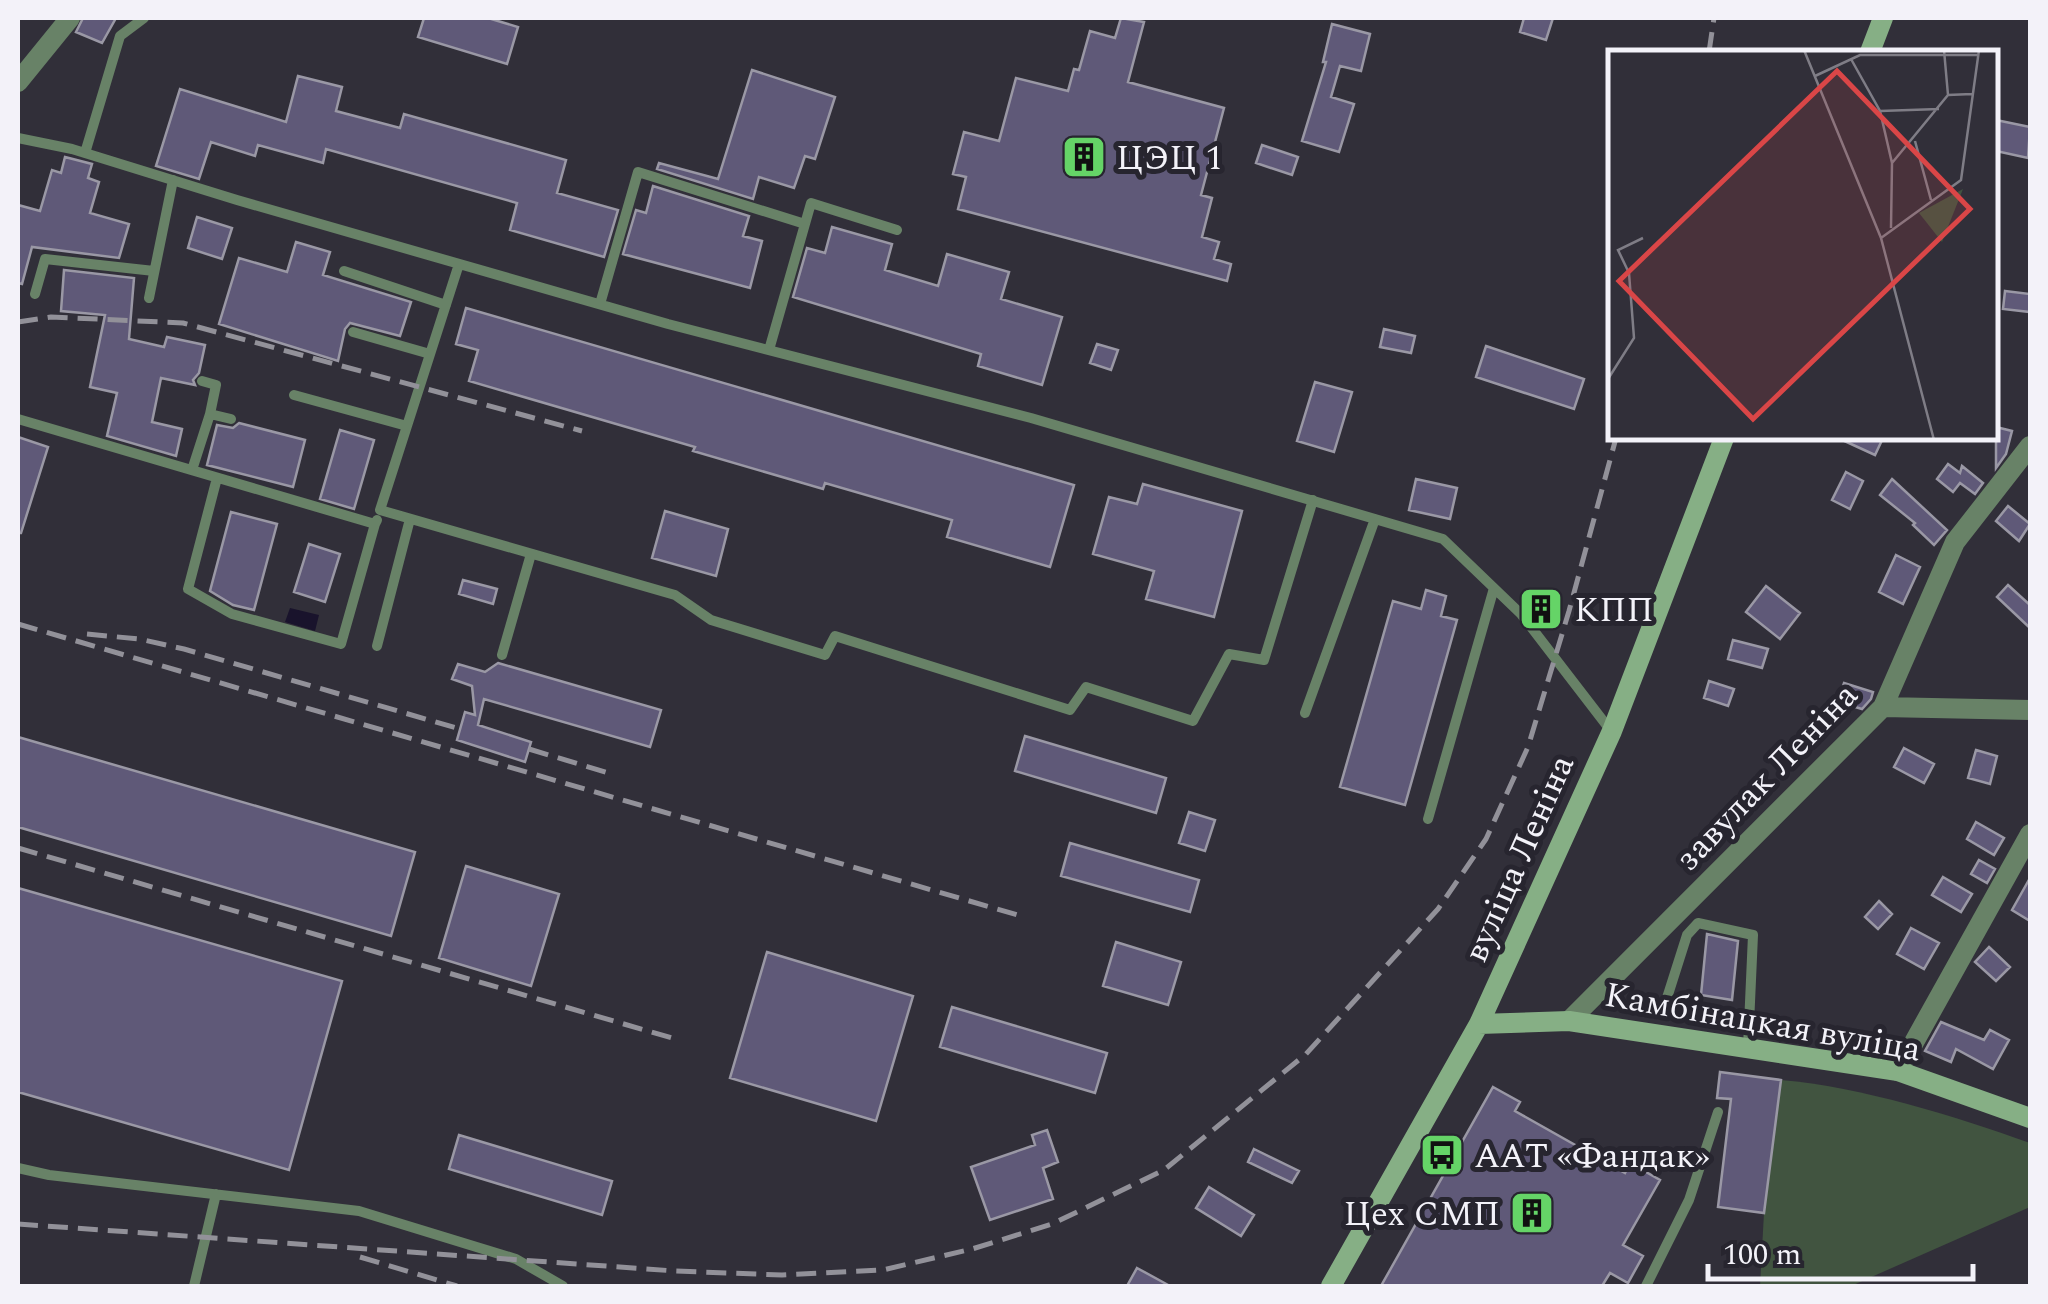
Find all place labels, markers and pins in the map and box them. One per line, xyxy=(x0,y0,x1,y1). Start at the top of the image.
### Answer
place label: ЦЭЦ 1 xyxy=(1116,132,1223,185)
building icon: ЦЭЦ 1 xyxy=(1061,134,1107,180)
place label: КПП xyxy=(1574,584,1654,637)
building icon: КПП xyxy=(1518,586,1564,632)
place label: ААТ «Фандак» xyxy=(1474,1130,1710,1183)
bus stop icon: ААТ «Фандак» xyxy=(1419,1132,1465,1178)
place label: Цех СМП xyxy=(1344,1188,1500,1241)
building icon: Цех СМП xyxy=(1509,1190,1555,1236)

